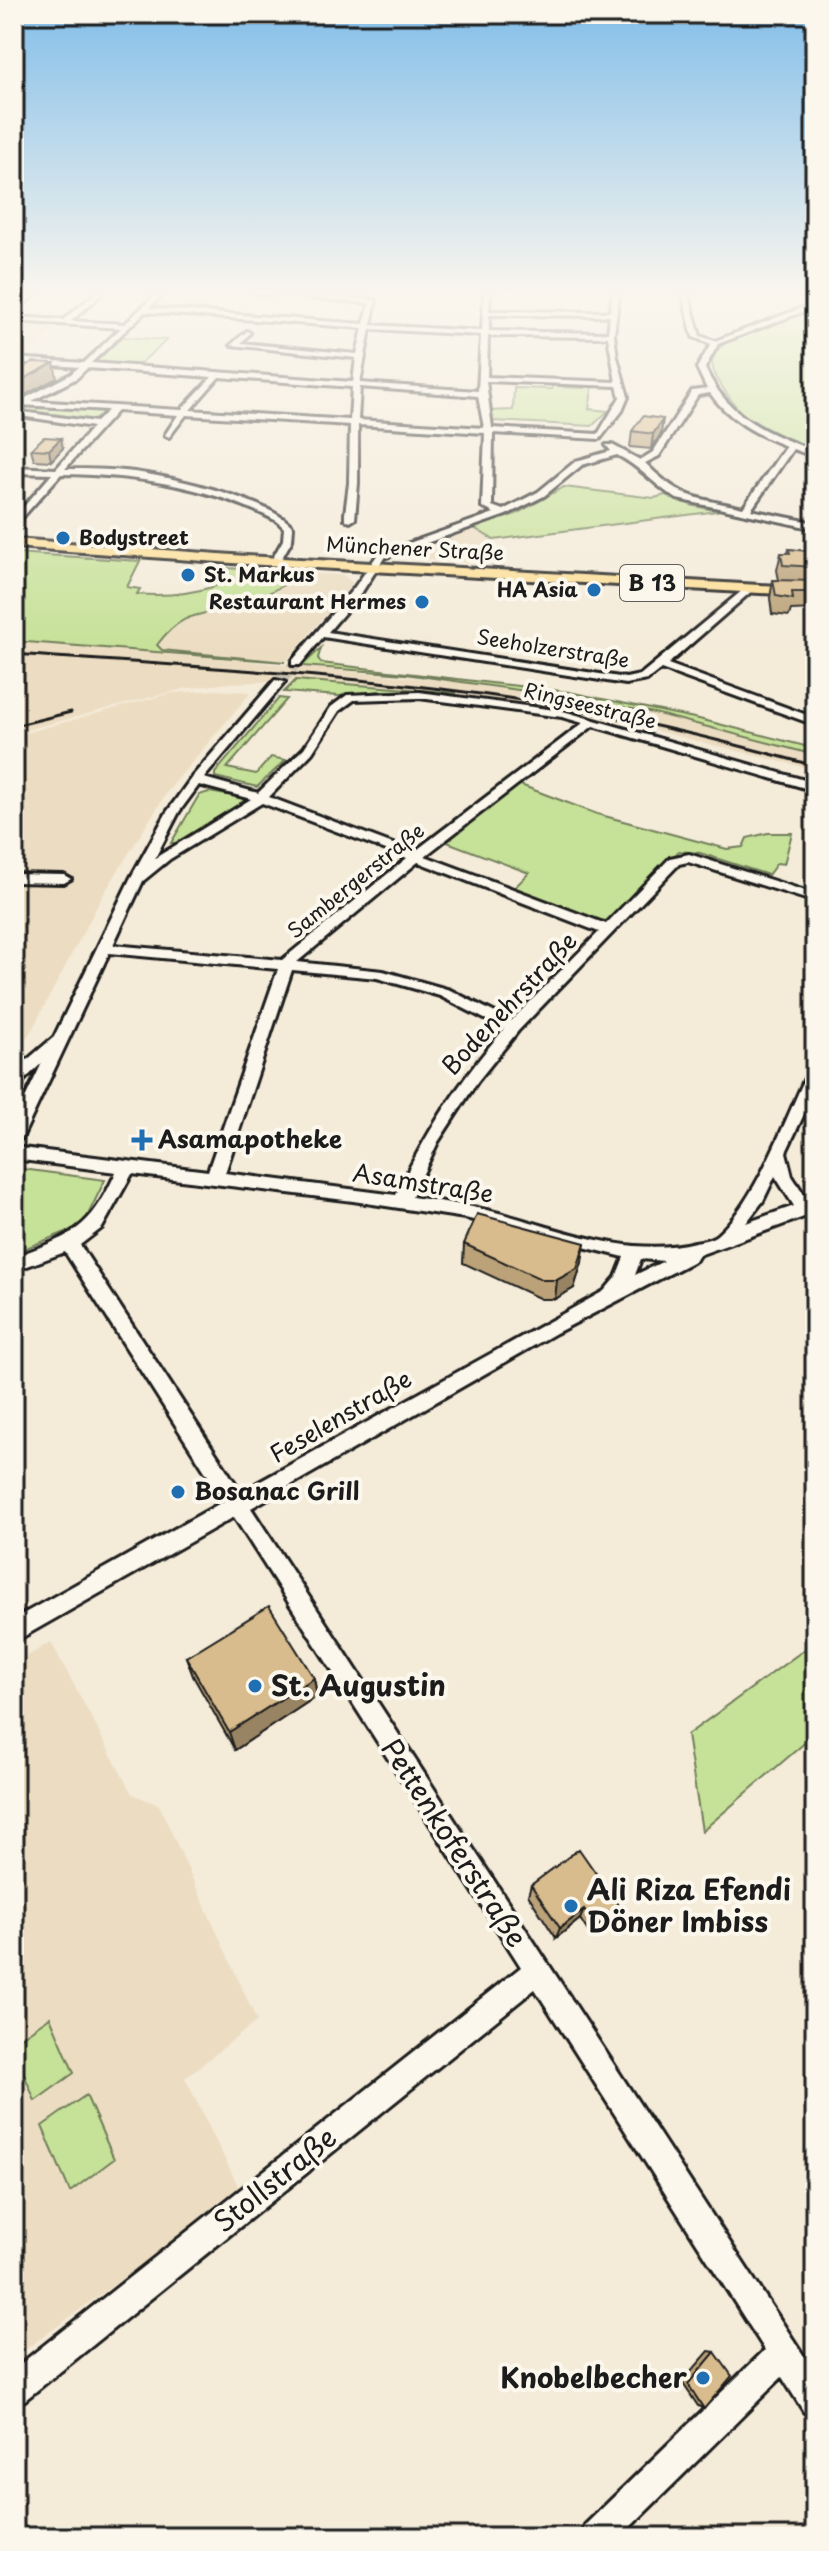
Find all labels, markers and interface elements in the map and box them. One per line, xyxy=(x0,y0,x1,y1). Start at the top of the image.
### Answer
place label: Bodystreet xyxy=(79,522,189,552)
street label: Münchener Straße xyxy=(325,528,505,568)
marker: Bodystreet xyxy=(54,529,72,547)
place label: St. Markus xyxy=(204,559,315,589)
road number: B 13 xyxy=(620,565,684,601)
marker: St. Markus xyxy=(179,566,197,584)
place label: HA Asia xyxy=(497,574,578,604)
marker: HA Asia xyxy=(585,581,603,599)
place label: Restaurant Hermes xyxy=(209,586,406,616)
marker: Restaurant Hermes xyxy=(413,593,431,611)
street label: Seeholzerstraße xyxy=(475,621,632,675)
street label: Ringseestraße xyxy=(521,674,660,736)
street label: Sambergerstraße xyxy=(280,815,430,945)
street label: Bodenehrstraße xyxy=(433,923,584,1082)
place label: Asamapotheke xyxy=(158,1120,342,1156)
marker: Asamapotheke xyxy=(133,1131,151,1149)
street label: Asamstraße xyxy=(350,1153,496,1211)
street label: Feselenstraße xyxy=(262,1360,418,1471)
place label: Bosanac Grill xyxy=(194,1472,359,1508)
marker: Bosanac Grill xyxy=(169,1483,187,1501)
place label: St. Augustin xyxy=(271,1663,446,1706)
marker: St. Augustin xyxy=(246,1677,264,1695)
street label: Pettenkoferstraße xyxy=(371,1729,539,1955)
place label: Ali Riza Efendi Döner Imbiss xyxy=(587,1867,791,1942)
marker: Ali Riza Efendi Döner Imbiss xyxy=(562,1897,580,1915)
street label: Stollstraße xyxy=(203,2116,345,2242)
place label: Knobelbecher xyxy=(500,2355,688,2398)
marker: Knobelbecher xyxy=(694,2369,712,2387)

